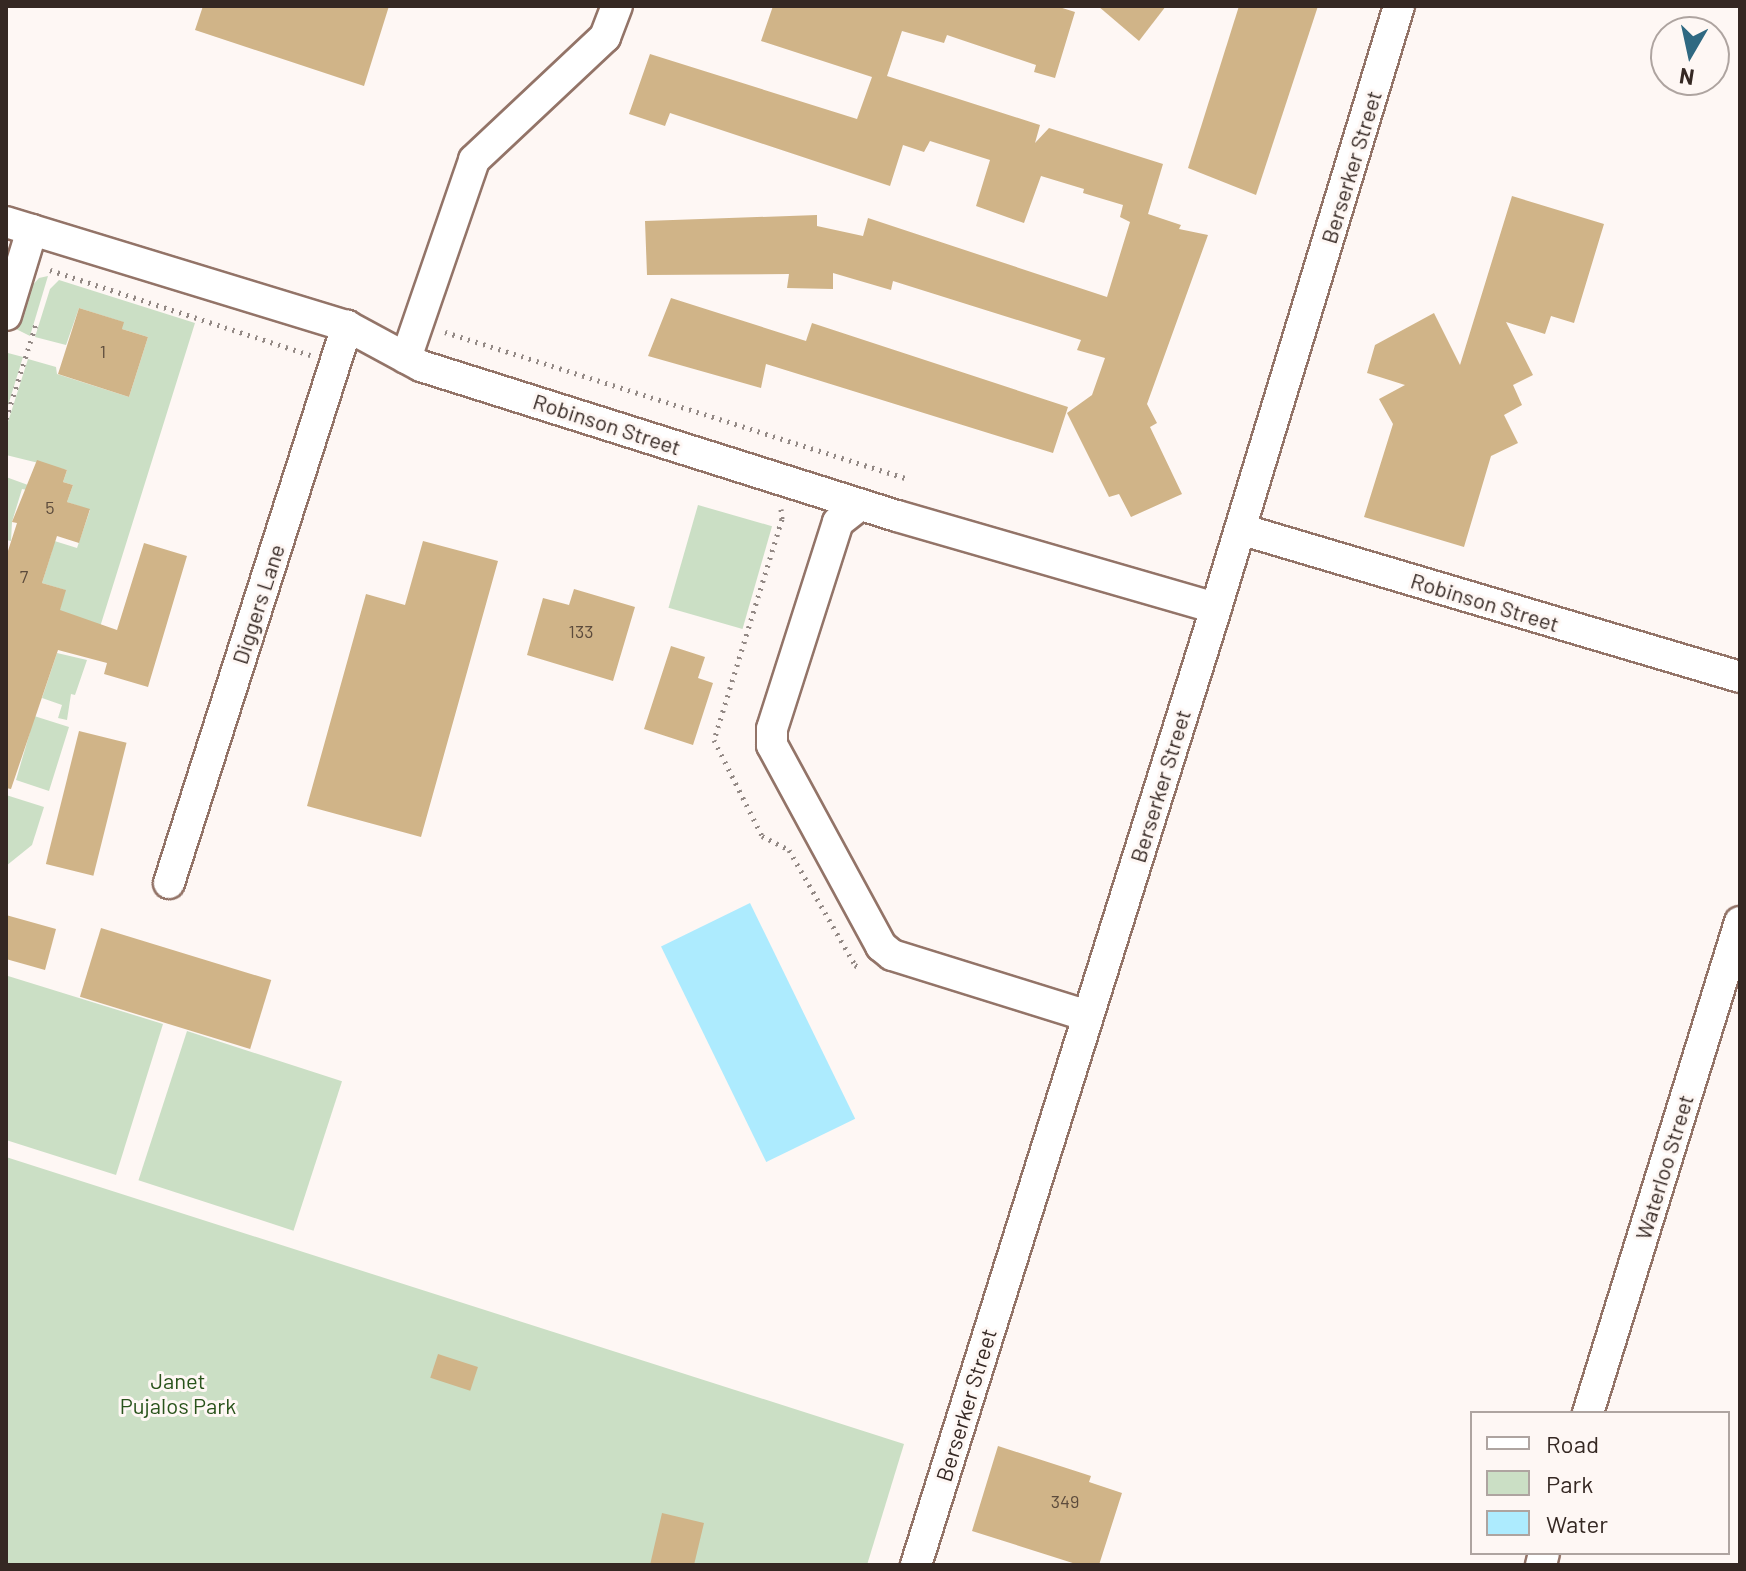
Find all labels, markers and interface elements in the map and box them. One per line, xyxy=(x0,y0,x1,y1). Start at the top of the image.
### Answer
north arrow xyxy=(1650,16,1730,96)
text: N xyxy=(1677,64,1696,92)
street label: Berserker Street xyxy=(1315,87,1387,247)
house number: 1 xyxy=(100,340,106,362)
street label: Robinson Street xyxy=(530,388,684,460)
house number: 5 xyxy=(45,496,55,518)
street label: Diggers Lane xyxy=(226,541,290,667)
house number: 7 xyxy=(20,565,28,587)
street label: Robinson Street xyxy=(1408,567,1562,637)
house number: 133 xyxy=(569,620,593,642)
street label: Berserker Street xyxy=(1124,706,1196,866)
street label: Waterloo Street xyxy=(1629,1091,1699,1243)
street label: Berserker Street xyxy=(930,1325,1002,1485)
park label: Janet Pujalos Park xyxy=(120,1367,236,1418)
legend xyxy=(1470,1411,1730,1555)
text: Road xyxy=(1546,1429,1599,1458)
text: Park xyxy=(1546,1469,1593,1498)
house number: 349 xyxy=(1051,1490,1079,1512)
text: Water xyxy=(1546,1509,1608,1538)

